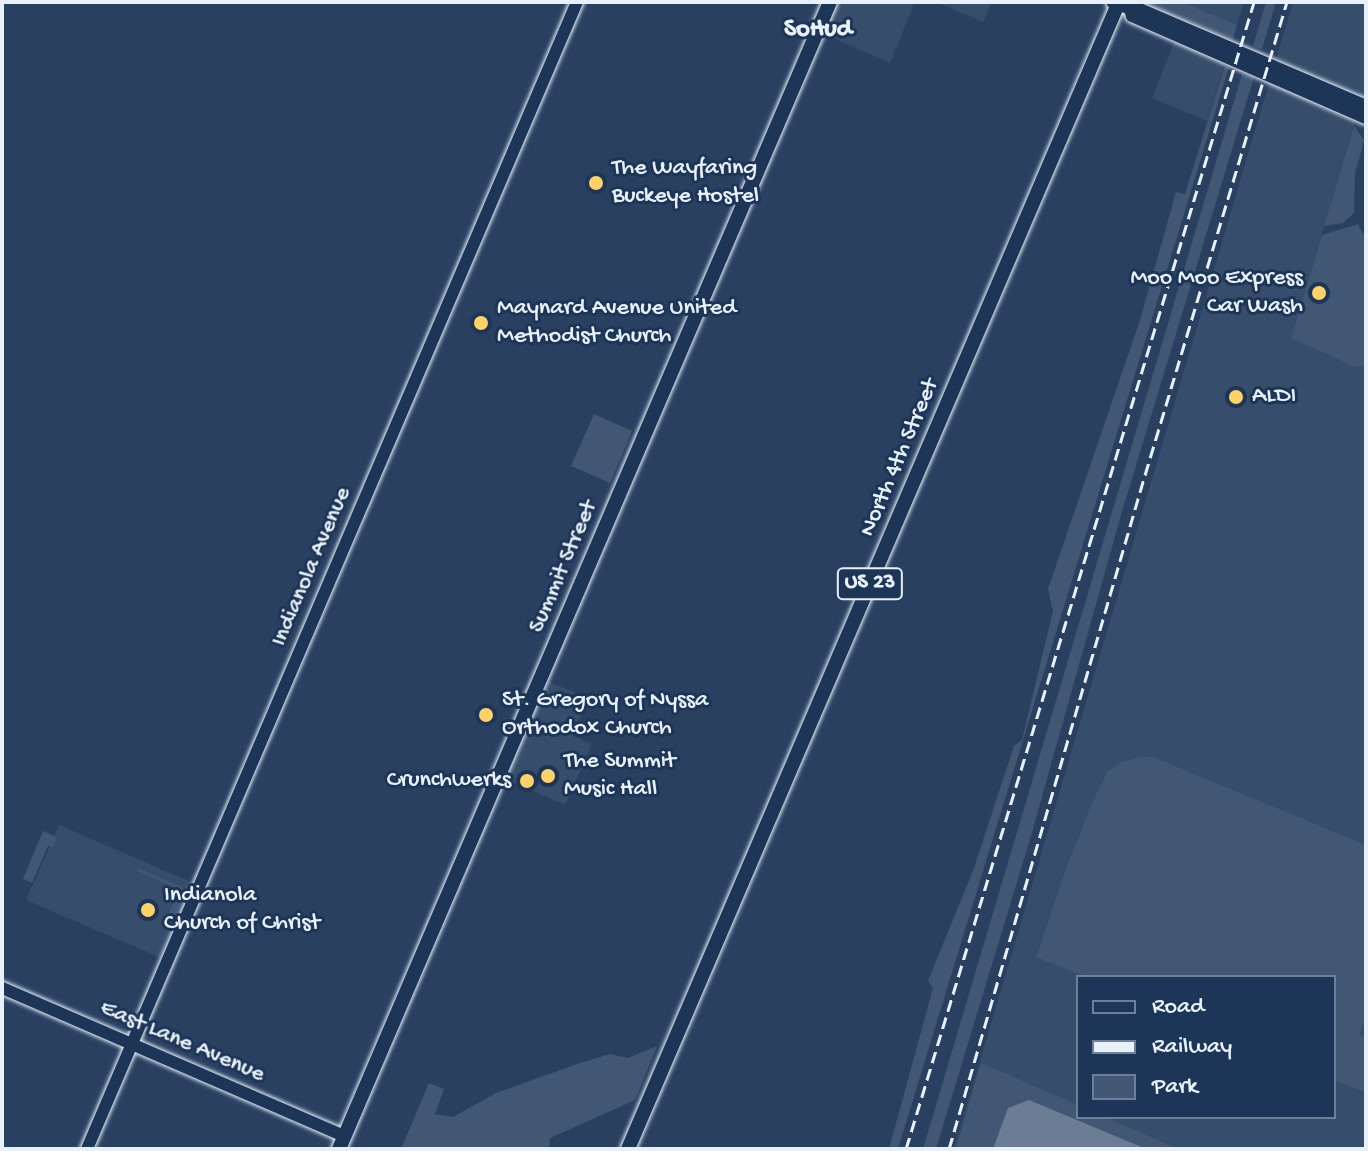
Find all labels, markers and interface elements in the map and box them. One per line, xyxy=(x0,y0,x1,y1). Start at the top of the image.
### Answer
district label: SoHud xyxy=(784,15,852,47)
place label: The Wayfaring Buckeye Hostel xyxy=(612,155,759,211)
marker: The Wayfaring Buckeye Hostel xyxy=(587,174,605,192)
place label: Moo Moo Express Car Wash xyxy=(1131,265,1303,321)
marker: Moo Moo Express Car Wash xyxy=(1310,284,1328,302)
place label: Maynard Avenue United Methodist Church xyxy=(497,295,736,351)
marker: Maynard Avenue United Methodist Church xyxy=(472,314,490,332)
street label: North 4th Street xyxy=(854,375,946,541)
place label: ALDI xyxy=(1252,383,1296,411)
marker: ALDI xyxy=(1227,388,1245,406)
street label: Indianola Avenue xyxy=(266,483,358,651)
street label: Summit Street xyxy=(523,496,605,638)
road number: US 23 xyxy=(836,566,904,602)
place label: St. Gregory of Nyssa Orthodox Church xyxy=(502,687,708,743)
marker: St. Gregory of Nyssa Orthodox Church xyxy=(477,706,495,724)
place label: The Summit Music Hall xyxy=(564,748,676,804)
place label: Crunchwerks xyxy=(387,767,511,795)
marker: The Summit Music Hall xyxy=(539,767,557,785)
marker: Crunchwerks xyxy=(518,772,536,790)
place label: Indianola Church of Christ xyxy=(164,882,320,938)
marker: Indianola Church of Christ xyxy=(139,901,157,919)
legend xyxy=(1076,975,1336,1119)
text: Road xyxy=(1152,993,1204,1022)
street label: East Lane Avenue xyxy=(95,994,269,1090)
text: Railway xyxy=(1152,1033,1232,1062)
text: Park xyxy=(1152,1073,1198,1102)

